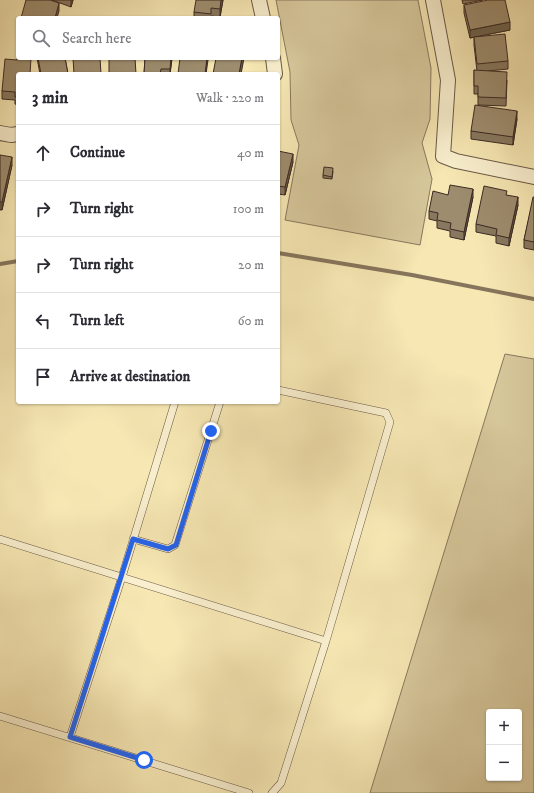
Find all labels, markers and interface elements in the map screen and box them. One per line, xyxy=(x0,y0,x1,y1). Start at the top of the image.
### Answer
search box xyxy=(16,16,280,60)
icon: search xyxy=(30,27,52,49)
text: Search here xyxy=(62,29,131,48)
text: 3 min xyxy=(32,87,68,109)
text: Walk · 220 m xyxy=(196,90,264,106)
icon: ahead xyxy=(32,142,54,164)
text: Continue xyxy=(70,143,125,162)
text: 40 m xyxy=(237,145,264,161)
icon: right xyxy=(32,198,54,220)
text: Turn right xyxy=(70,199,133,218)
text: 100 m xyxy=(233,201,264,217)
icon: right xyxy=(32,254,54,276)
text: Turn right xyxy=(70,255,133,274)
text: 20 m xyxy=(238,257,264,273)
icon: left xyxy=(32,310,54,332)
text: Turn left xyxy=(70,311,124,330)
text: 60 m xyxy=(238,313,264,329)
icon: arrive xyxy=(32,366,54,388)
text: Arrive at destination xyxy=(70,367,190,386)
route end xyxy=(202,422,220,440)
map controls xyxy=(486,709,522,781)
button: + xyxy=(486,709,522,745)
button: − xyxy=(486,745,522,781)
route start xyxy=(135,751,153,769)

